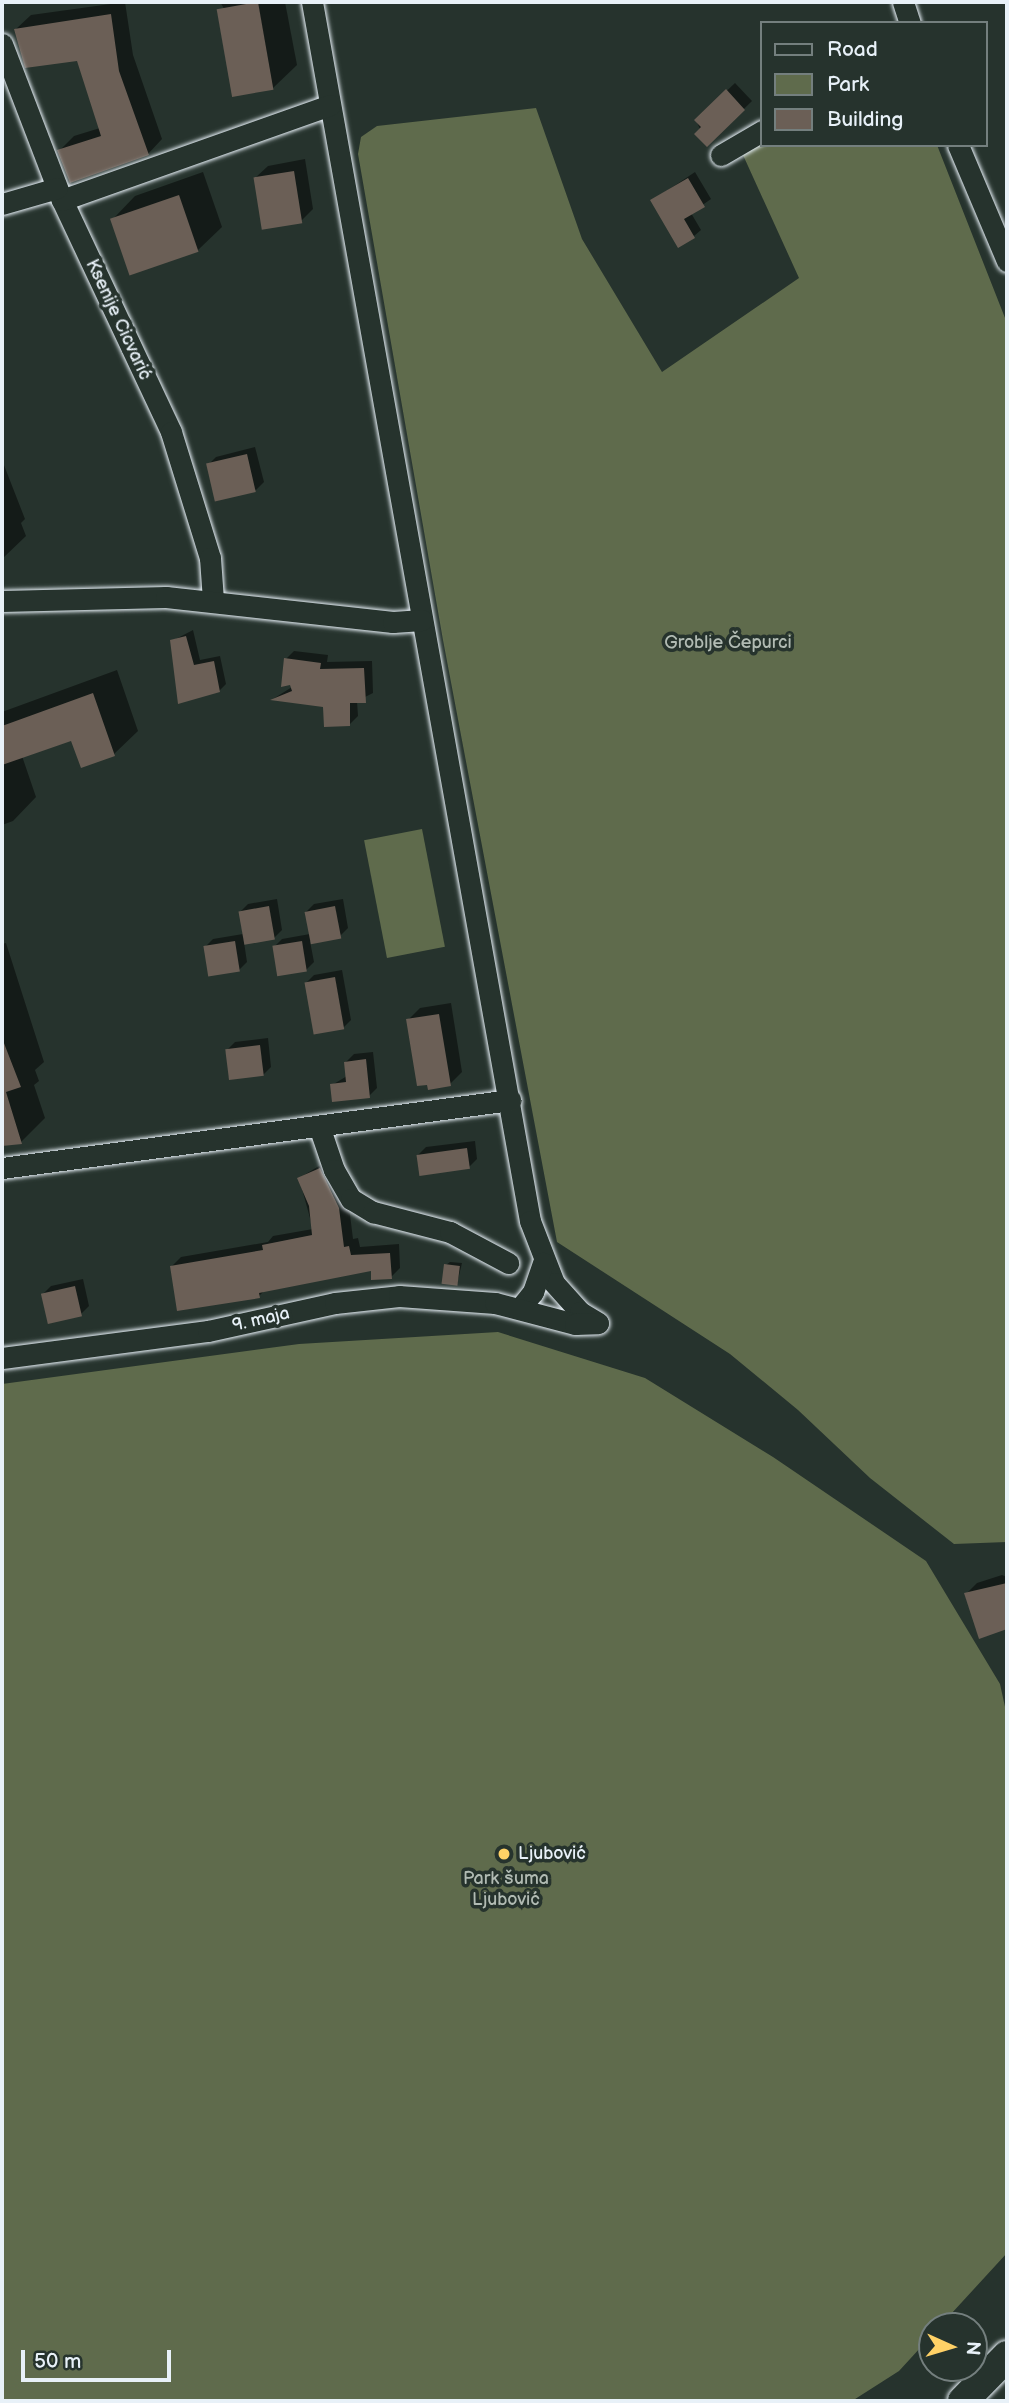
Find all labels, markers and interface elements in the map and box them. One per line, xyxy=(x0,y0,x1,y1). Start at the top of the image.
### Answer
legend xyxy=(760,21,988,147)
text: Road xyxy=(827,37,878,62)
text: Park xyxy=(827,72,869,97)
text: Building xyxy=(827,107,903,132)
street label: Ksenije Cicvarić xyxy=(81,256,155,384)
park label: Groblje Čepurci xyxy=(664,632,792,654)
street label: 9. maja xyxy=(230,1303,292,1337)
place label: Ljubović xyxy=(518,1843,586,1865)
marker: Ljubović xyxy=(496,1846,512,1862)
park label: Park šuma Ljubović xyxy=(463,1869,549,1912)
north arrow xyxy=(918,2312,988,2382)
scale bar xyxy=(24,2336,175,2380)
text: N xyxy=(960,2340,984,2356)
text: 50 m xyxy=(34,2349,81,2374)

